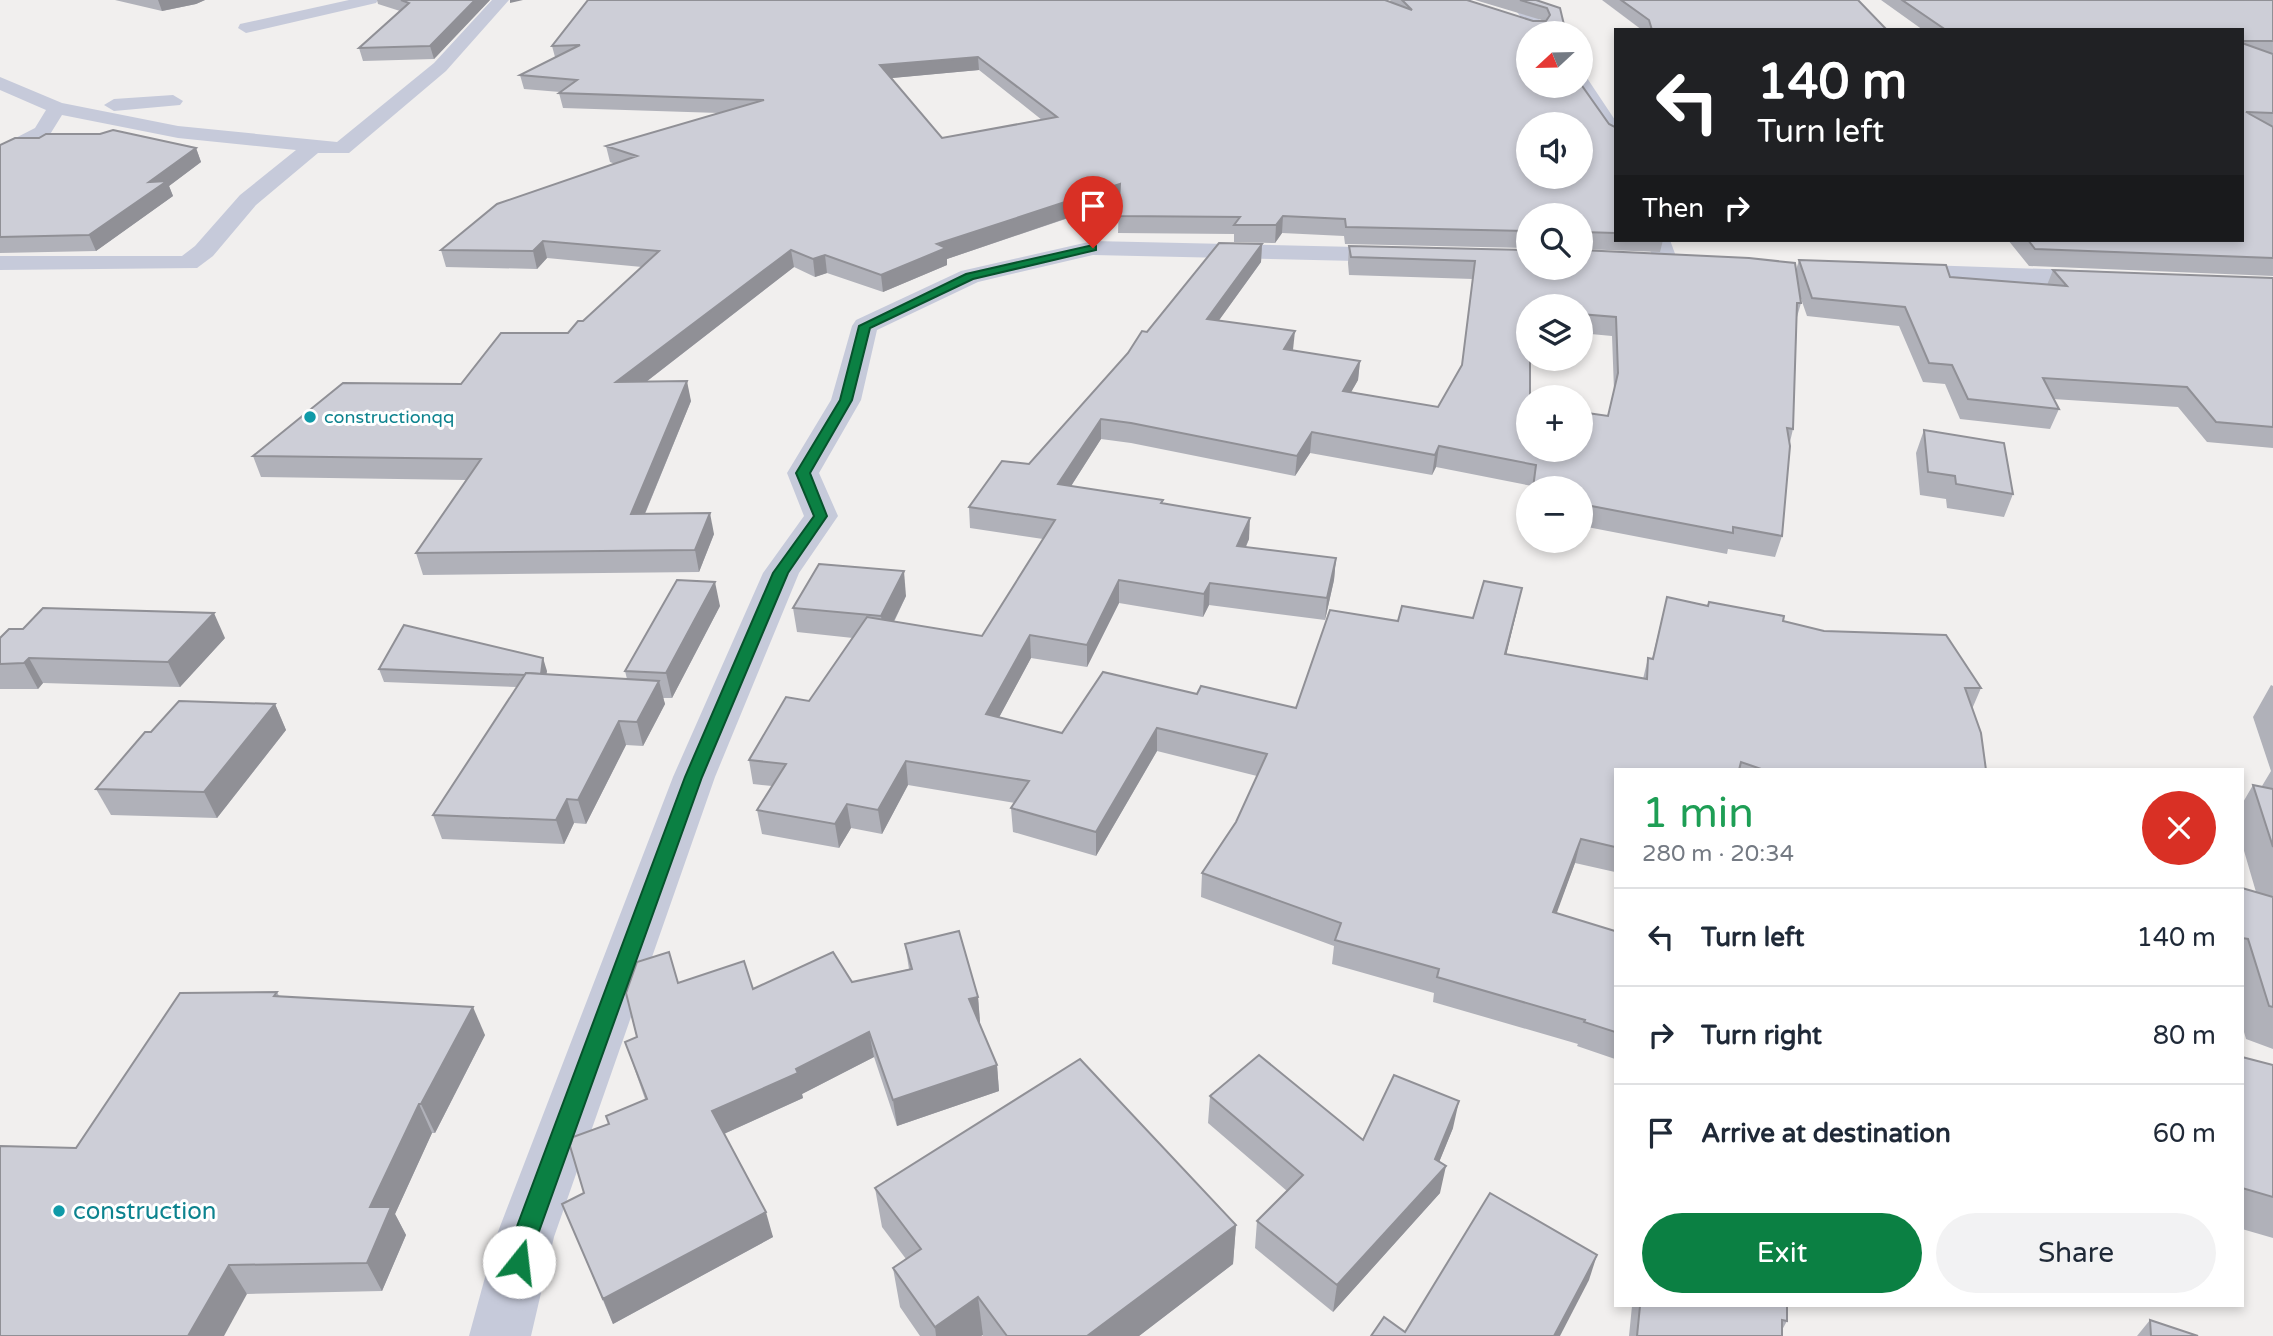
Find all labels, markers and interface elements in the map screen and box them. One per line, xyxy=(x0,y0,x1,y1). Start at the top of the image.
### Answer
north arrow xyxy=(1516,21,1592,98)
map controls xyxy=(1516,21,1593,553)
text: 140 m xyxy=(1757,53,1907,112)
icon: left xyxy=(1642,56,1733,147)
button: sound xyxy=(1516,112,1593,189)
text: Turn left xyxy=(1757,113,1884,151)
pin xyxy=(1063,176,1123,248)
icon: arrive xyxy=(1074,187,1112,225)
icon: right xyxy=(1718,189,1756,227)
text: Then xyxy=(1642,193,1704,224)
button: search xyxy=(1516,203,1593,280)
button: layers xyxy=(1516,294,1593,371)
button: + xyxy=(1516,385,1593,462)
place label: constructionqq xyxy=(324,406,454,428)
marker: constructionqq xyxy=(302,409,318,425)
button: − xyxy=(1516,476,1593,553)
text: 1 min xyxy=(1642,788,1754,839)
button: close xyxy=(2142,791,2216,865)
text: 280 m · 20:34 xyxy=(1642,840,1794,868)
icon: left xyxy=(1642,918,1680,956)
text: Turn left xyxy=(1701,922,1804,953)
text: 140 m xyxy=(2136,922,2216,953)
icon: right xyxy=(1642,1016,1680,1054)
text: Turn right xyxy=(1701,1020,1822,1051)
text: 80 m xyxy=(2153,1020,2216,1051)
icon: arrive xyxy=(1642,1114,1680,1152)
text: Arrive at destination xyxy=(1701,1118,1951,1149)
text: 60 m xyxy=(2153,1118,2216,1149)
place label: construction xyxy=(73,1197,216,1226)
marker: construction xyxy=(51,1203,67,1219)
button: Exit xyxy=(1642,1213,1922,1293)
button: Share xyxy=(1936,1213,2216,1293)
position arrow xyxy=(482,1225,556,1299)

